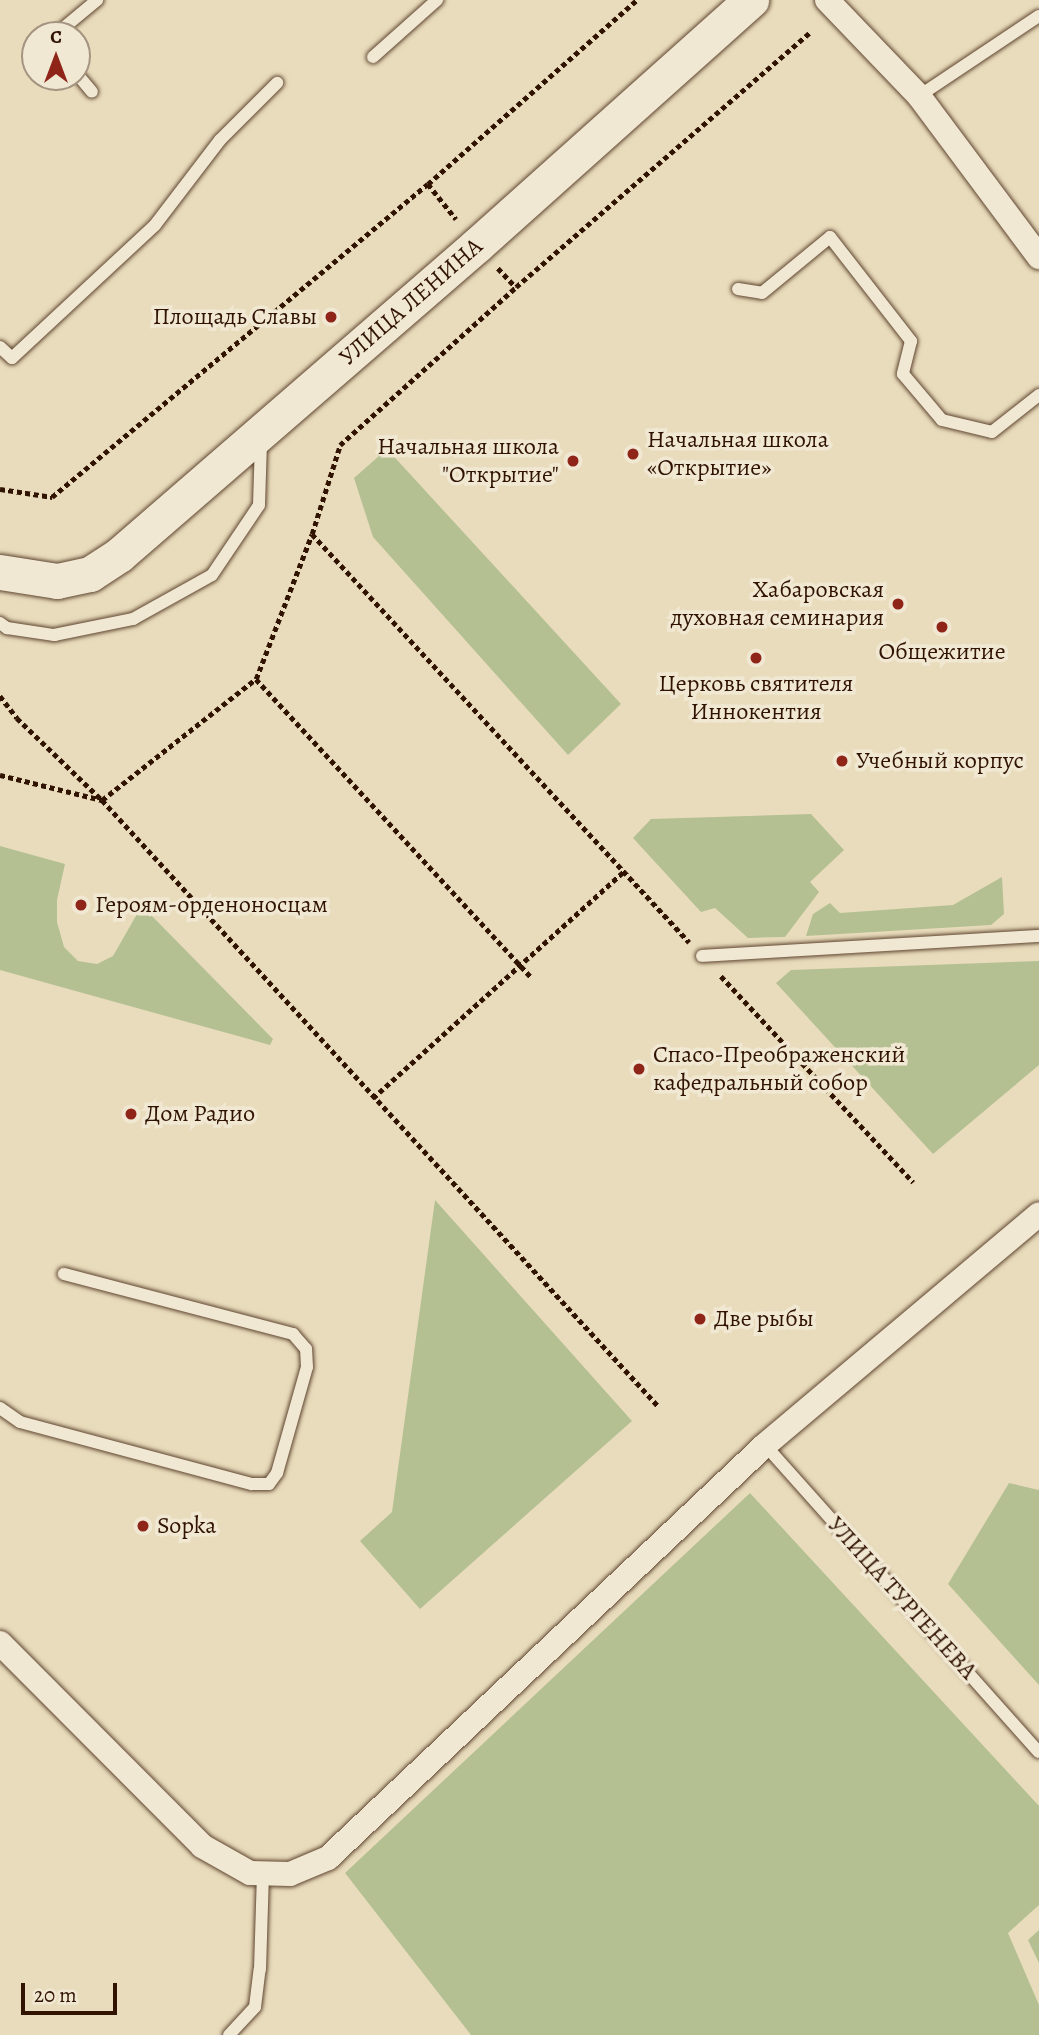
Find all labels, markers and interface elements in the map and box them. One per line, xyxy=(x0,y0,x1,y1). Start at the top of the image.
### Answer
north arrow xyxy=(21,21,91,91)
text: С xyxy=(50,24,62,50)
street label: УЛИЦА ЛЕНИНА xyxy=(334,232,488,372)
place label: Площадь Славы xyxy=(153,303,317,331)
marker: Площадь Славы xyxy=(323,309,339,325)
place label: Начальная школа «Открытие» xyxy=(647,426,829,482)
place label: Начальная школа "Открытие" xyxy=(377,433,559,489)
marker: Начальная школа «Открытие» xyxy=(625,446,641,462)
marker: Начальная школа "Открытие" xyxy=(565,453,581,469)
place label: Хабаровская духовная семинария xyxy=(671,576,884,632)
marker: Хабаровская духовная семинария xyxy=(890,596,906,612)
marker: Общежитие xyxy=(934,619,950,635)
place label: Общежитие xyxy=(878,638,1006,666)
marker: Церковь святителя Иннокентия xyxy=(748,650,764,666)
place label: Церковь святителя Иннокентия xyxy=(659,670,853,726)
place label: Учебный корпус xyxy=(856,747,1024,775)
marker: Учебный корпус xyxy=(834,753,850,769)
place label: Героям-орденоносцам xyxy=(95,891,328,919)
marker: Героям-орденоносцам xyxy=(73,897,89,913)
place label: Спасо-Преображенский кафедральный собор xyxy=(653,1041,905,1097)
marker: Спасо-Преображенский кафедральный собор xyxy=(631,1061,647,1077)
place label: Дом Радио xyxy=(145,1100,255,1128)
marker: Дом Радио xyxy=(123,1106,139,1122)
place label: Две рыбы xyxy=(714,1305,814,1333)
marker: Две рыбы xyxy=(692,1311,708,1327)
street label: УЛИЦА ТУРГЕНЕВА xyxy=(821,1511,983,1685)
place label: Sopka xyxy=(157,1512,216,1540)
marker: Sopka xyxy=(135,1518,151,1534)
scale bar xyxy=(24,1968,121,2012)
text: 20 m xyxy=(34,1981,77,2009)

